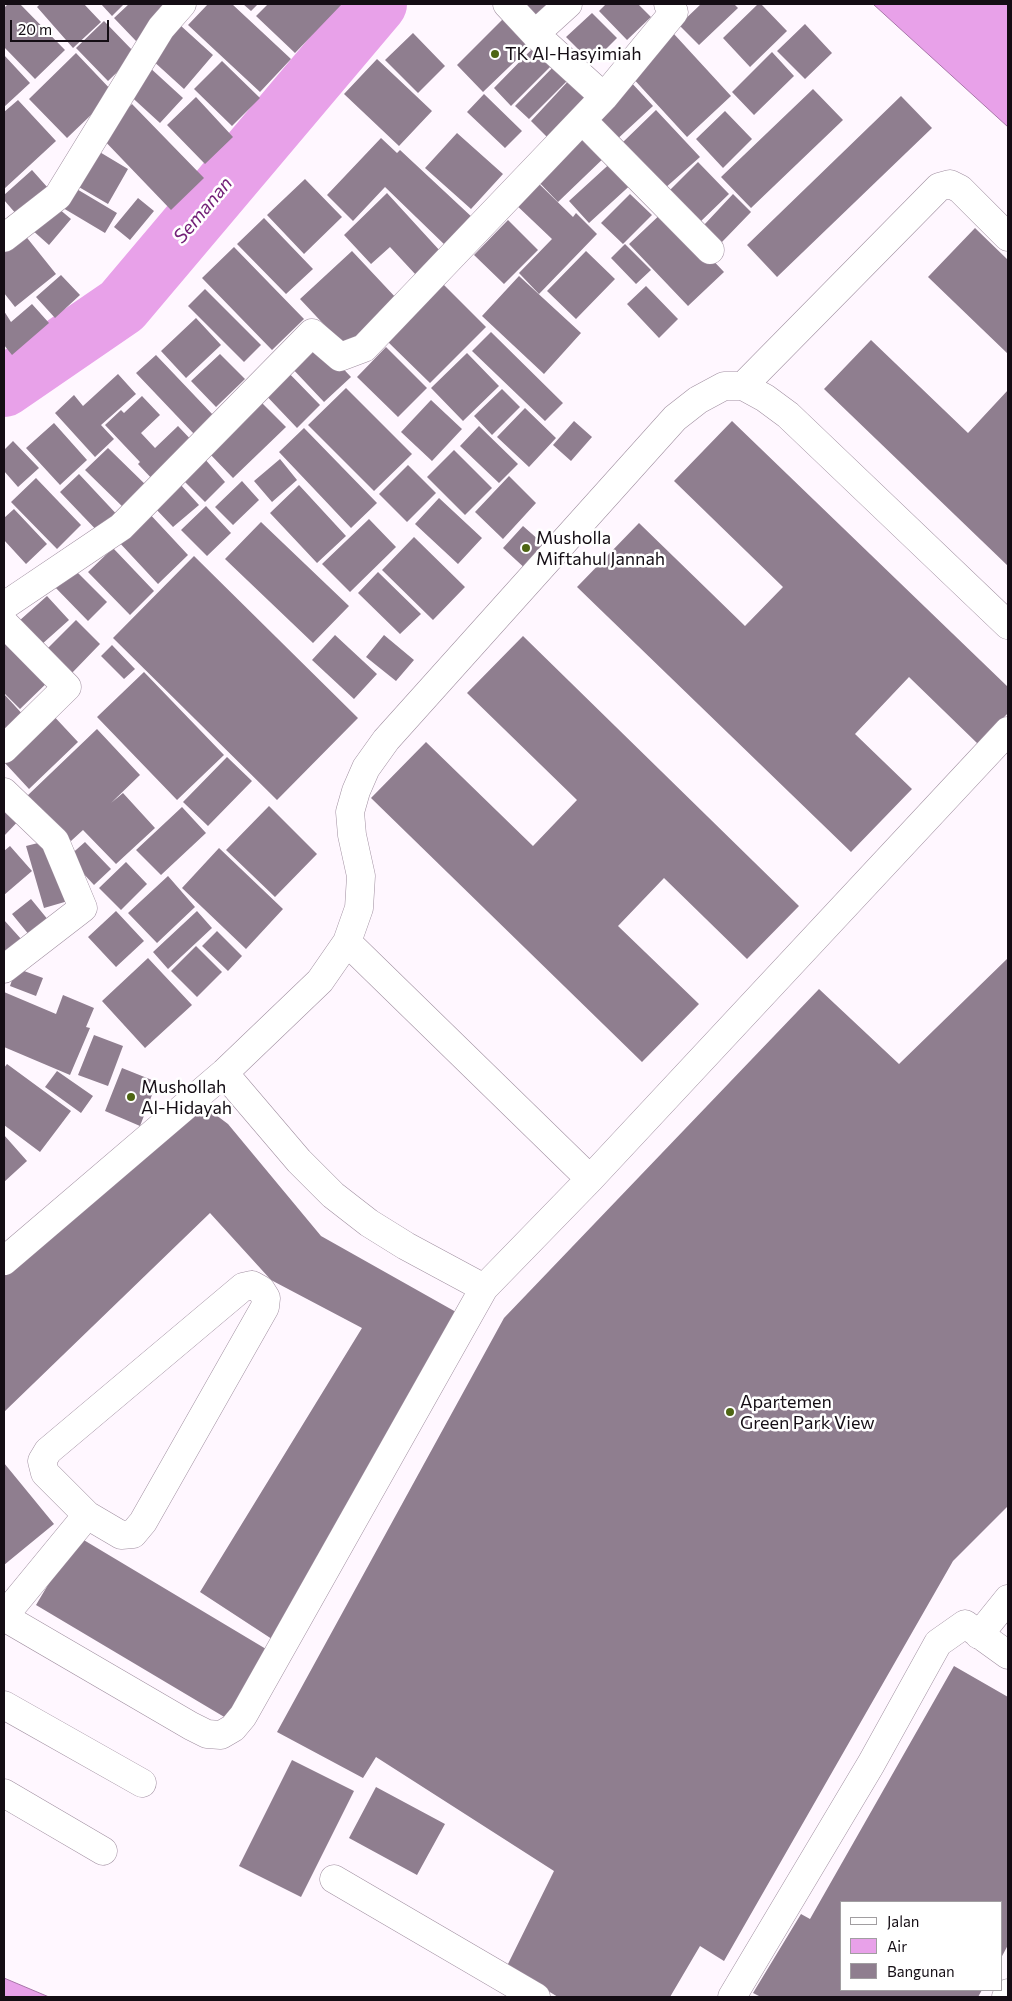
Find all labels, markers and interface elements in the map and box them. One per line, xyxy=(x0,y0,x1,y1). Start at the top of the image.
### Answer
scale bar xyxy=(12,10,111,42)
text: 20 m xyxy=(18,20,52,38)
place label: TK Al-Hasyimiah xyxy=(505,43,642,65)
marker: TK Al-Hasyimiah xyxy=(489,48,501,60)
water label: Semanan xyxy=(169,172,237,248)
place label: Musholla Miftahul Jannah xyxy=(536,527,665,570)
marker: Musholla Miftahul Jannah xyxy=(520,542,532,554)
place label: Mushollah Al-Hidayah xyxy=(141,1076,232,1118)
marker: Mushollah Al-Hidayah xyxy=(125,1091,137,1103)
place label: Apartemen Green Park View xyxy=(740,1391,875,1434)
marker: Apartemen Green Park View xyxy=(724,1406,736,1418)
legend xyxy=(840,1901,1002,1991)
text: Jalan xyxy=(887,1912,919,1930)
text: Air xyxy=(887,1937,907,1955)
text: Bangunan xyxy=(887,1962,955,1980)

